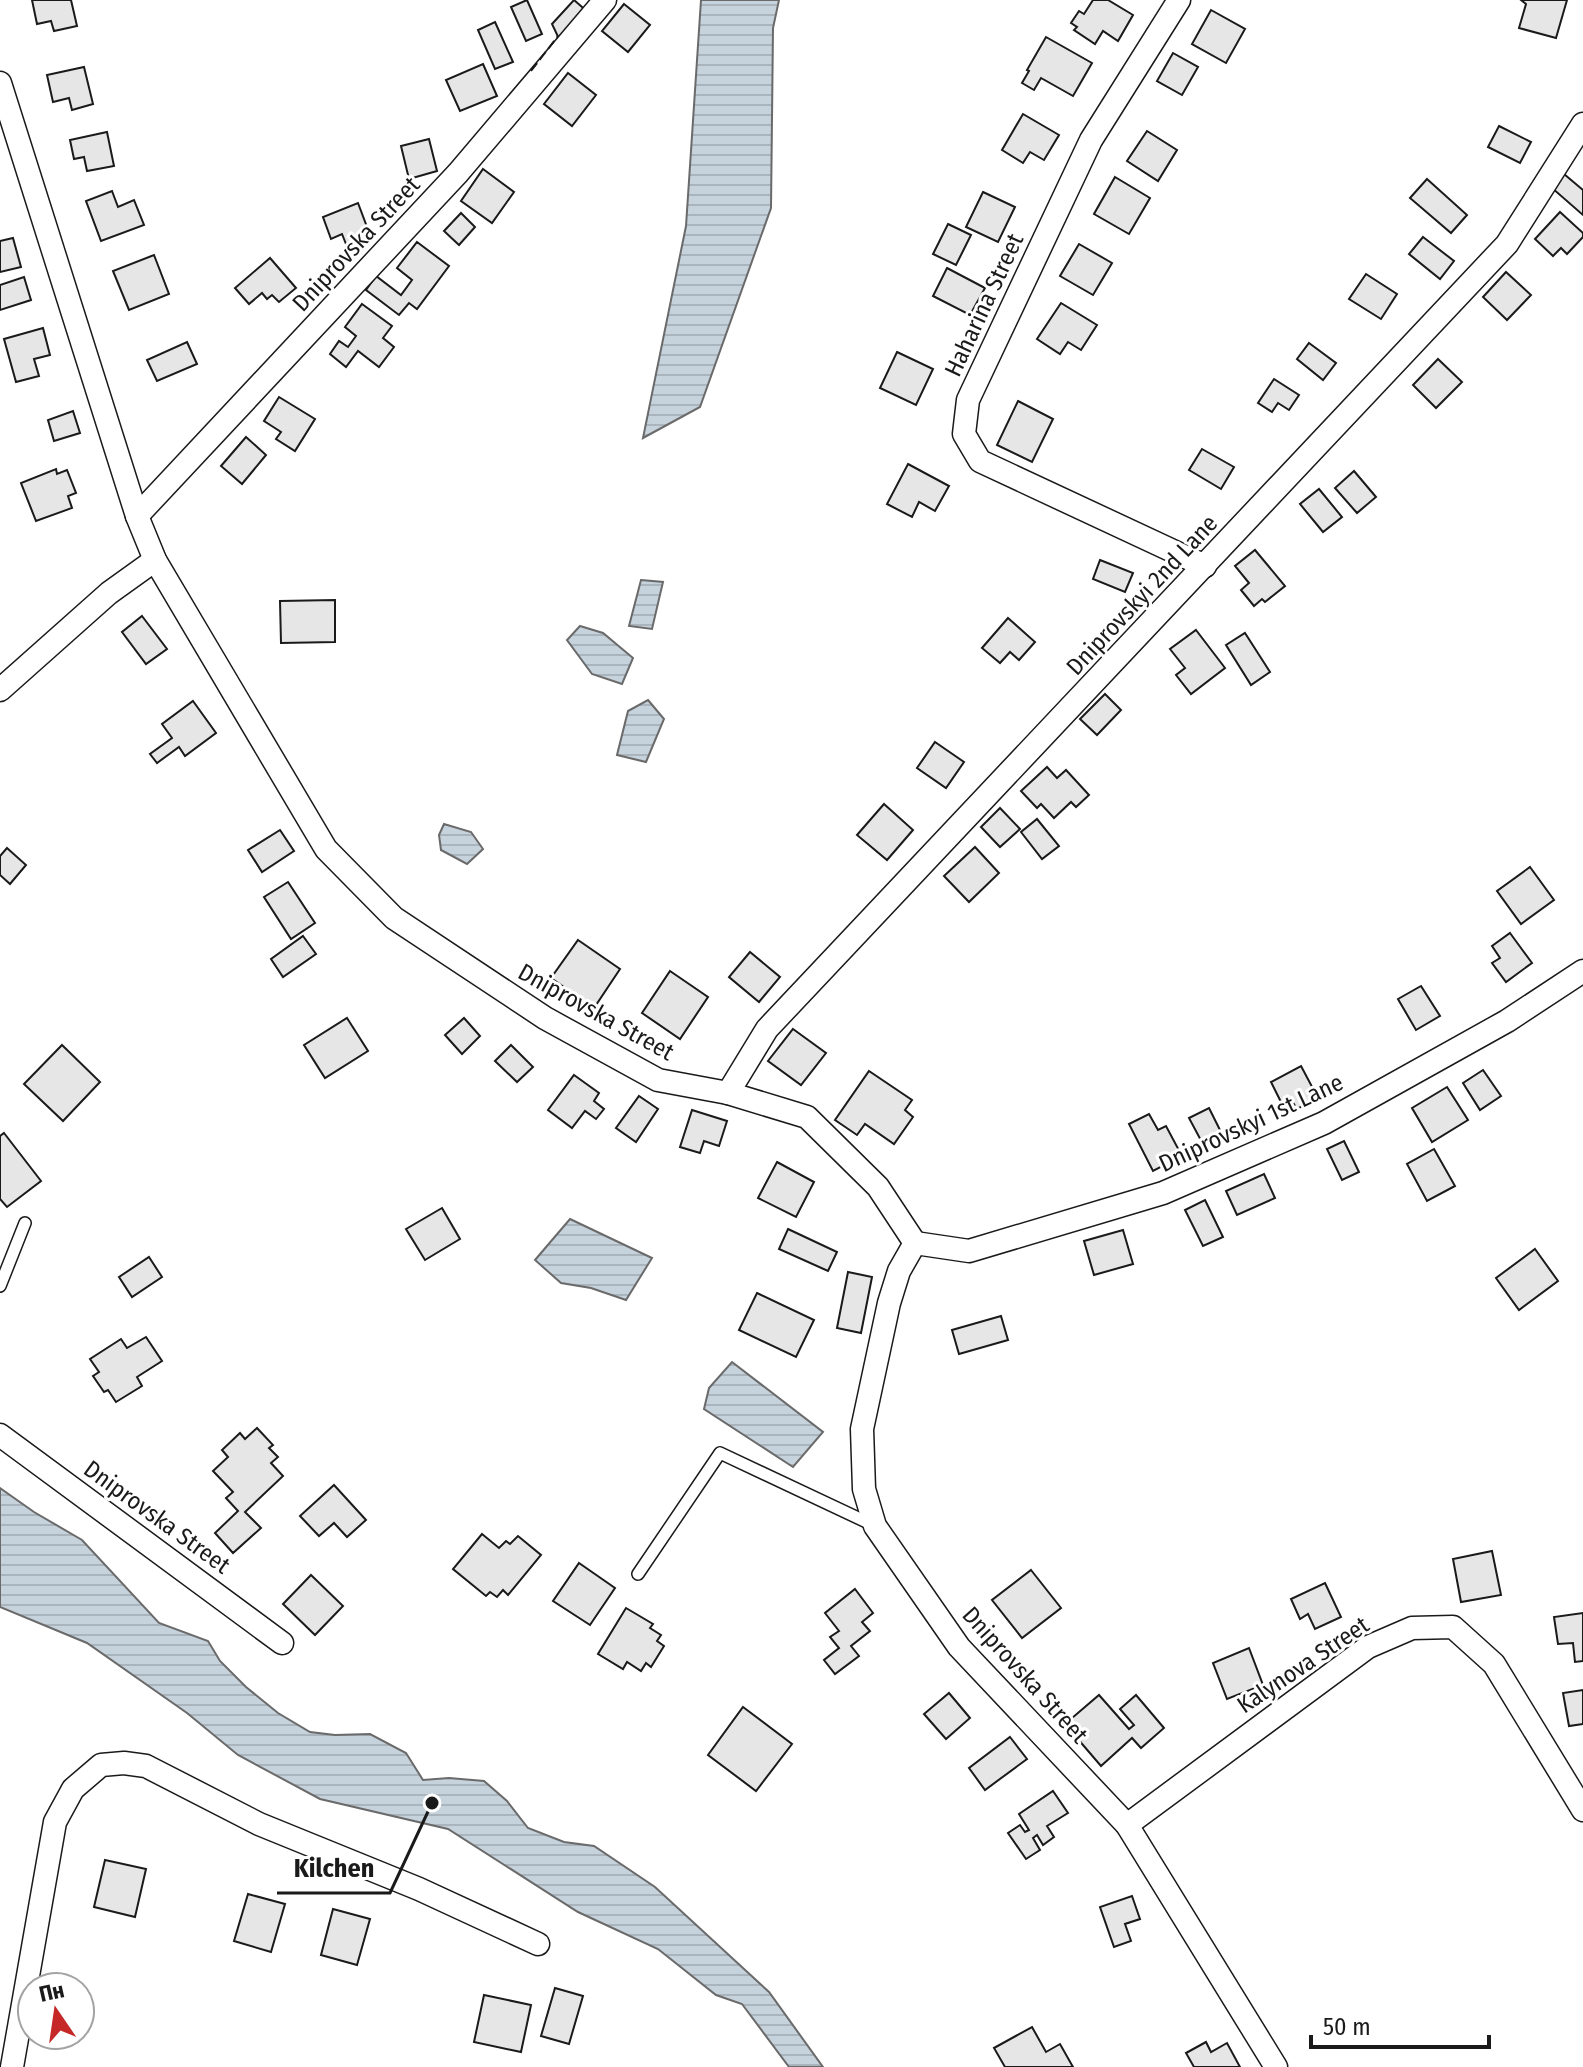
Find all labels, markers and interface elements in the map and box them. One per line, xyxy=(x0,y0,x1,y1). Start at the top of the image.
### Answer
street label: Dniprovska Street xyxy=(287,171,426,317)
street label: Haharina Street xyxy=(939,229,1029,381)
street label: Dniprovskyi 2nd Lane xyxy=(1061,509,1223,681)
street label: Dniprovska Street xyxy=(513,958,679,1066)
street label: Dniprovskyi 1st Lane xyxy=(1155,1068,1347,1178)
street label: Dniprovska Street xyxy=(79,1455,236,1579)
street label: Dniprovska Street xyxy=(957,1601,1094,1749)
street label: Kalynova Street xyxy=(1232,1611,1374,1719)
callout: Kilchen xyxy=(277,1843,390,1893)
text: Kilchen xyxy=(294,1853,374,1884)
north arrow xyxy=(16,1971,96,2051)
text: Пн xyxy=(36,1976,67,2008)
scale bar xyxy=(1311,1999,1489,2049)
text: 50 m xyxy=(1323,2013,1371,2041)

